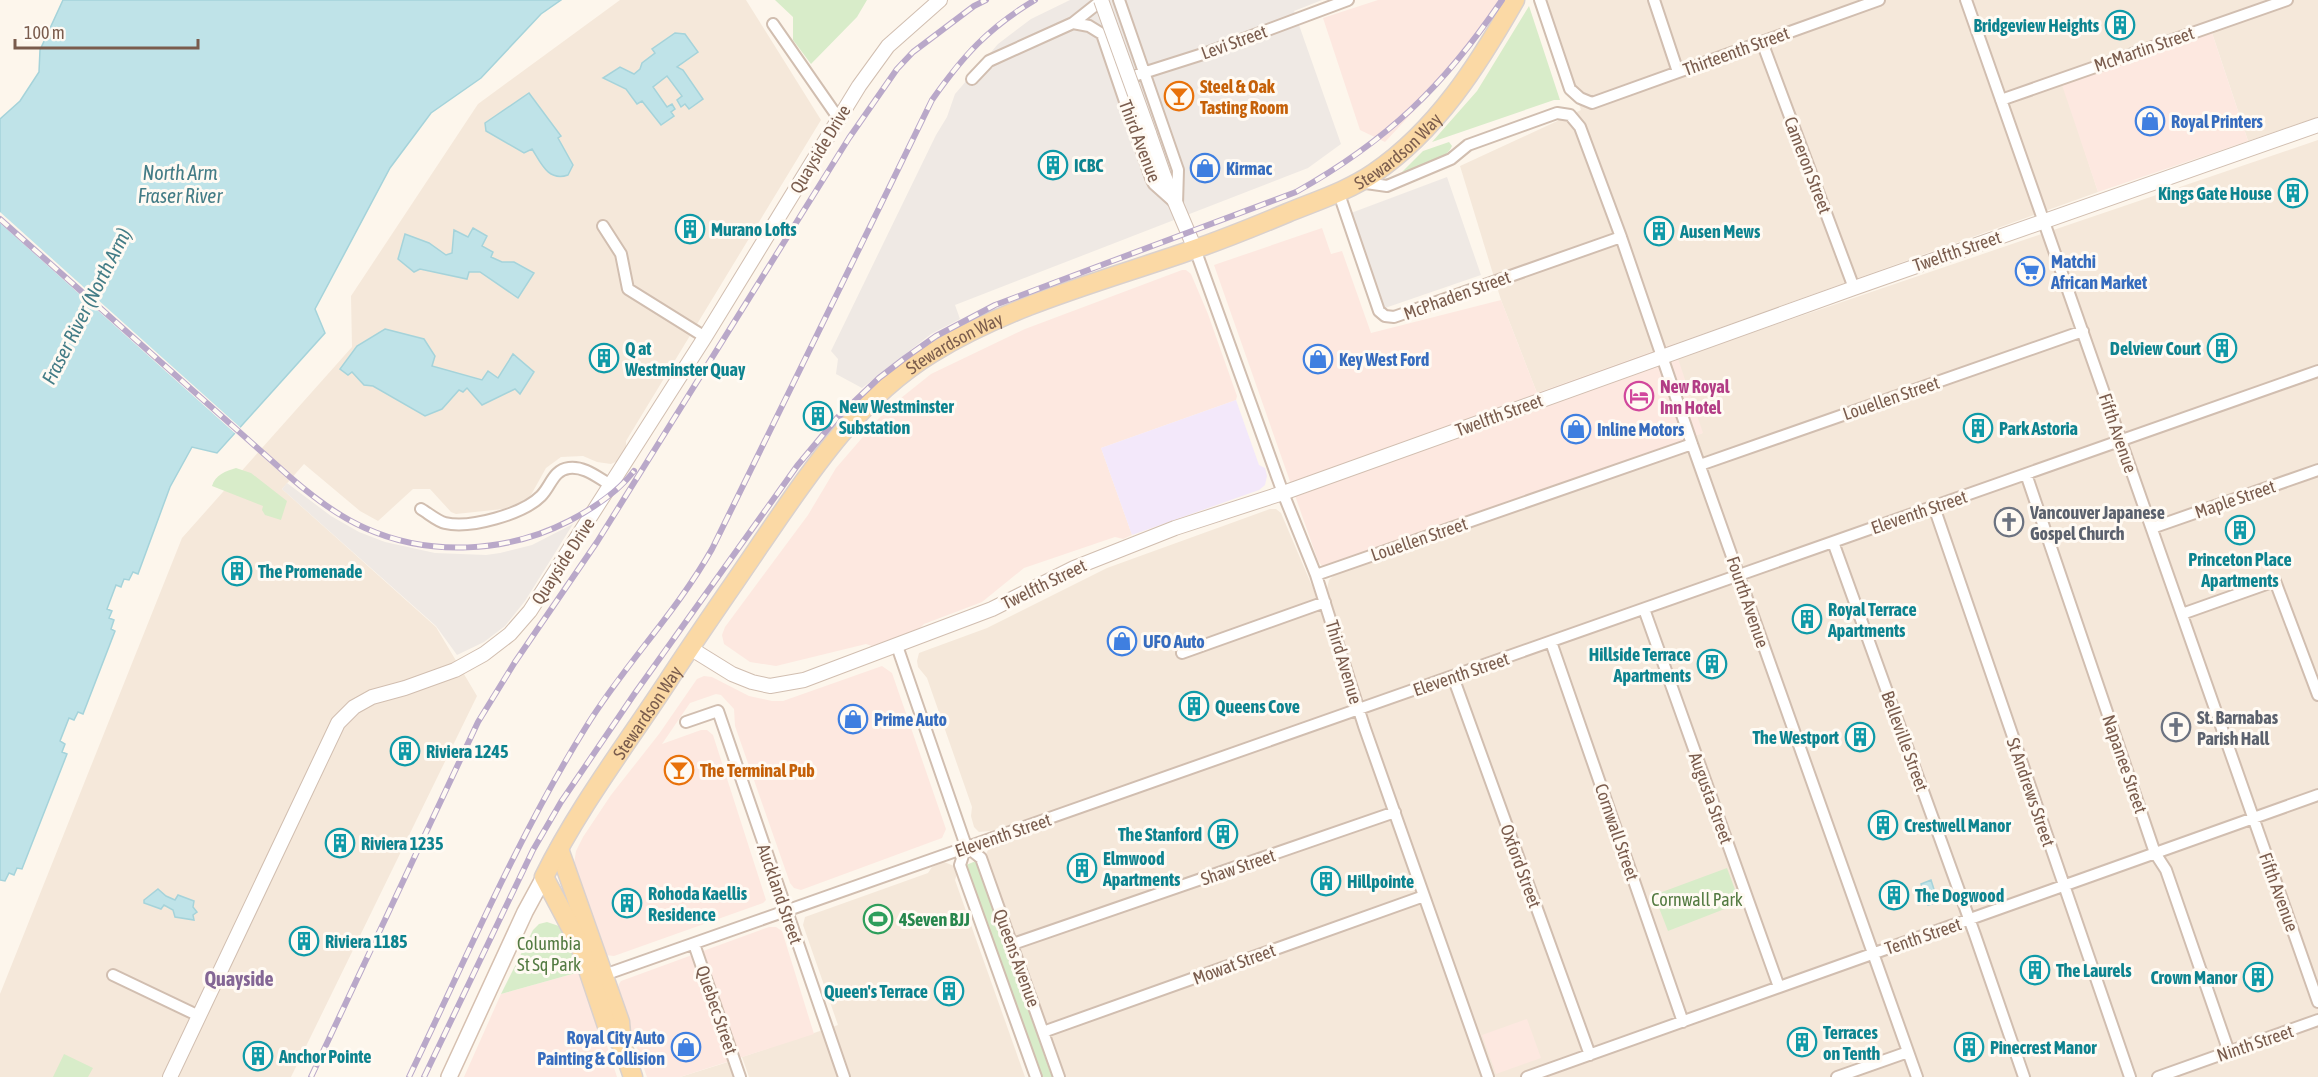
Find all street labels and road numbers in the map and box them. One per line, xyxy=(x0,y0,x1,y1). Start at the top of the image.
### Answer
street label: Levi Street xyxy=(1198,20,1270,64)
street label: Thirteenth Street xyxy=(1680,22,1792,80)
street label: McMartin Street xyxy=(2091,22,2197,76)
street label: Third Avenue xyxy=(1115,97,1165,185)
street label: Quayside Drive xyxy=(785,101,855,197)
street label: Stewardson Way xyxy=(1350,108,1445,193)
street label: Cameron Street xyxy=(1780,114,1836,216)
street label: Twelfth Street xyxy=(1910,226,2004,276)
street label: McPhaden Street xyxy=(1401,266,1513,324)
street label: Stewardson Way xyxy=(901,308,1006,378)
street label: Louellen Street xyxy=(1840,372,1942,424)
street label: Twelfth Street xyxy=(1452,389,1546,441)
street label: Fifth Avenue xyxy=(2095,391,2141,475)
street label: Maple Street xyxy=(2192,475,2278,523)
street label: Eleventh Street xyxy=(1868,486,1970,538)
street label: Louellen Street xyxy=(1368,513,1470,565)
street label: Quayside Drive xyxy=(527,514,599,608)
street label: Fourth Avenue xyxy=(1723,553,1773,651)
street label: Twelfth Street xyxy=(998,555,1090,613)
street label: Third Avenue xyxy=(1321,618,1367,706)
street label: Eleventh Street xyxy=(1410,648,1512,700)
street label: Stewardson Way xyxy=(608,662,686,763)
street label: Belleville Street xyxy=(1877,688,1933,794)
street label: Napanee Street xyxy=(2098,712,2152,816)
street label: St Andrews Street xyxy=(2003,735,2059,849)
street label: Augusta Street xyxy=(1685,749,1737,847)
street label: Cornwall Street xyxy=(1591,781,1643,883)
street label: Eleventh Street xyxy=(952,809,1054,861)
street label: Oxford Street xyxy=(1496,822,1546,910)
street label: Auckland Street xyxy=(753,841,807,947)
street label: Shaw Street xyxy=(1198,844,1278,890)
street label: Fifth Avenue xyxy=(2255,850,2303,934)
street label: Queens Avenue xyxy=(990,906,1044,1010)
street label: Tenth Street xyxy=(1882,913,1964,959)
street label: Mowat Street xyxy=(1190,939,1278,989)
street label: Quebec Street xyxy=(692,963,742,1057)
street label: Ninth Street xyxy=(2214,1020,2296,1066)

